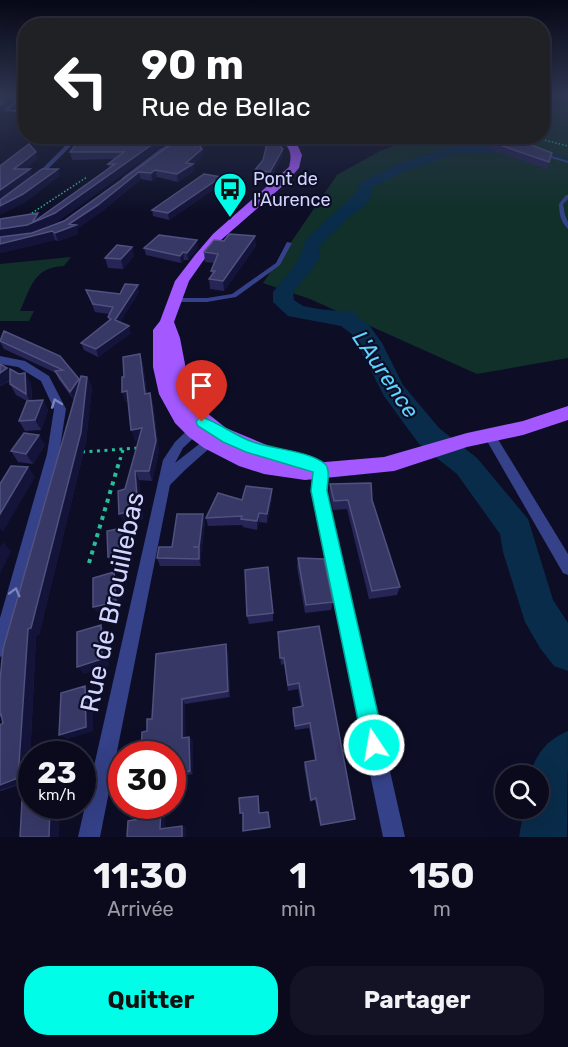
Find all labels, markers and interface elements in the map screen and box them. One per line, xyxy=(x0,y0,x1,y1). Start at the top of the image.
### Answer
text: 90 m xyxy=(141,40,244,90)
icon: left xyxy=(42,42,120,120)
text: Rue de Bellac xyxy=(141,91,311,123)
place label: Pont de l'Aurence xyxy=(253,168,331,211)
bus stop icon: Pont de l'Aurence xyxy=(212,171,248,218)
water label: L'Aurence xyxy=(347,326,425,423)
pin xyxy=(176,360,227,422)
icon: arrive xyxy=(185,369,218,402)
one-way arrow xyxy=(50,399,63,409)
street label: Rue de Brouillebas xyxy=(74,489,151,715)
one-way arrow xyxy=(8,587,21,597)
position arrow xyxy=(342,713,406,777)
speed limit sign: 30 xyxy=(108,741,186,819)
text: 23 xyxy=(37,755,77,791)
map controls xyxy=(495,765,549,819)
button: search xyxy=(495,765,549,819)
text: km/h xyxy=(38,786,76,804)
text: 11:30 xyxy=(93,854,188,897)
text: 1 xyxy=(289,854,307,897)
text: 150 xyxy=(409,854,475,897)
text: Arrivée xyxy=(107,897,174,921)
text: min xyxy=(281,897,316,921)
text: m xyxy=(433,897,451,921)
button: Quitter xyxy=(24,966,278,1035)
button: Partager xyxy=(290,966,544,1035)

